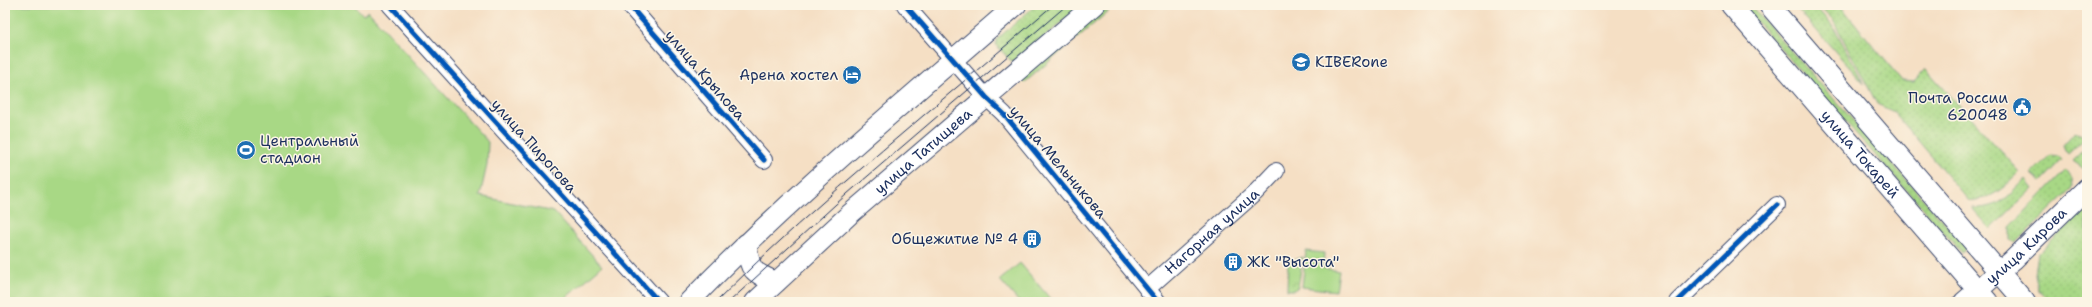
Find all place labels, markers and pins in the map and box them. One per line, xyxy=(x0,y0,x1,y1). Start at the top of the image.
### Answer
school or university icon: KIBERone xyxy=(1290,51,1312,73)
place label: KIBERone xyxy=(1315,52,1388,72)
hotel icon: Арена хостел xyxy=(841,64,863,86)
place label: Арена хостел xyxy=(739,65,839,85)
place label: Почта России 620048 xyxy=(1908,88,2008,125)
public building icon: Почта России 620048 xyxy=(2011,96,2033,118)
place label: Центральный стадион xyxy=(260,131,359,168)
sports icon: Центральный стадион xyxy=(235,139,257,161)
building icon: Общежитие № 4 xyxy=(1021,228,1043,250)
place label: Общежитие № 4 xyxy=(891,229,1018,249)
building icon: ЖК "Высота" xyxy=(1222,251,1244,273)
place label: ЖК "Высота" xyxy=(1247,252,1340,272)

